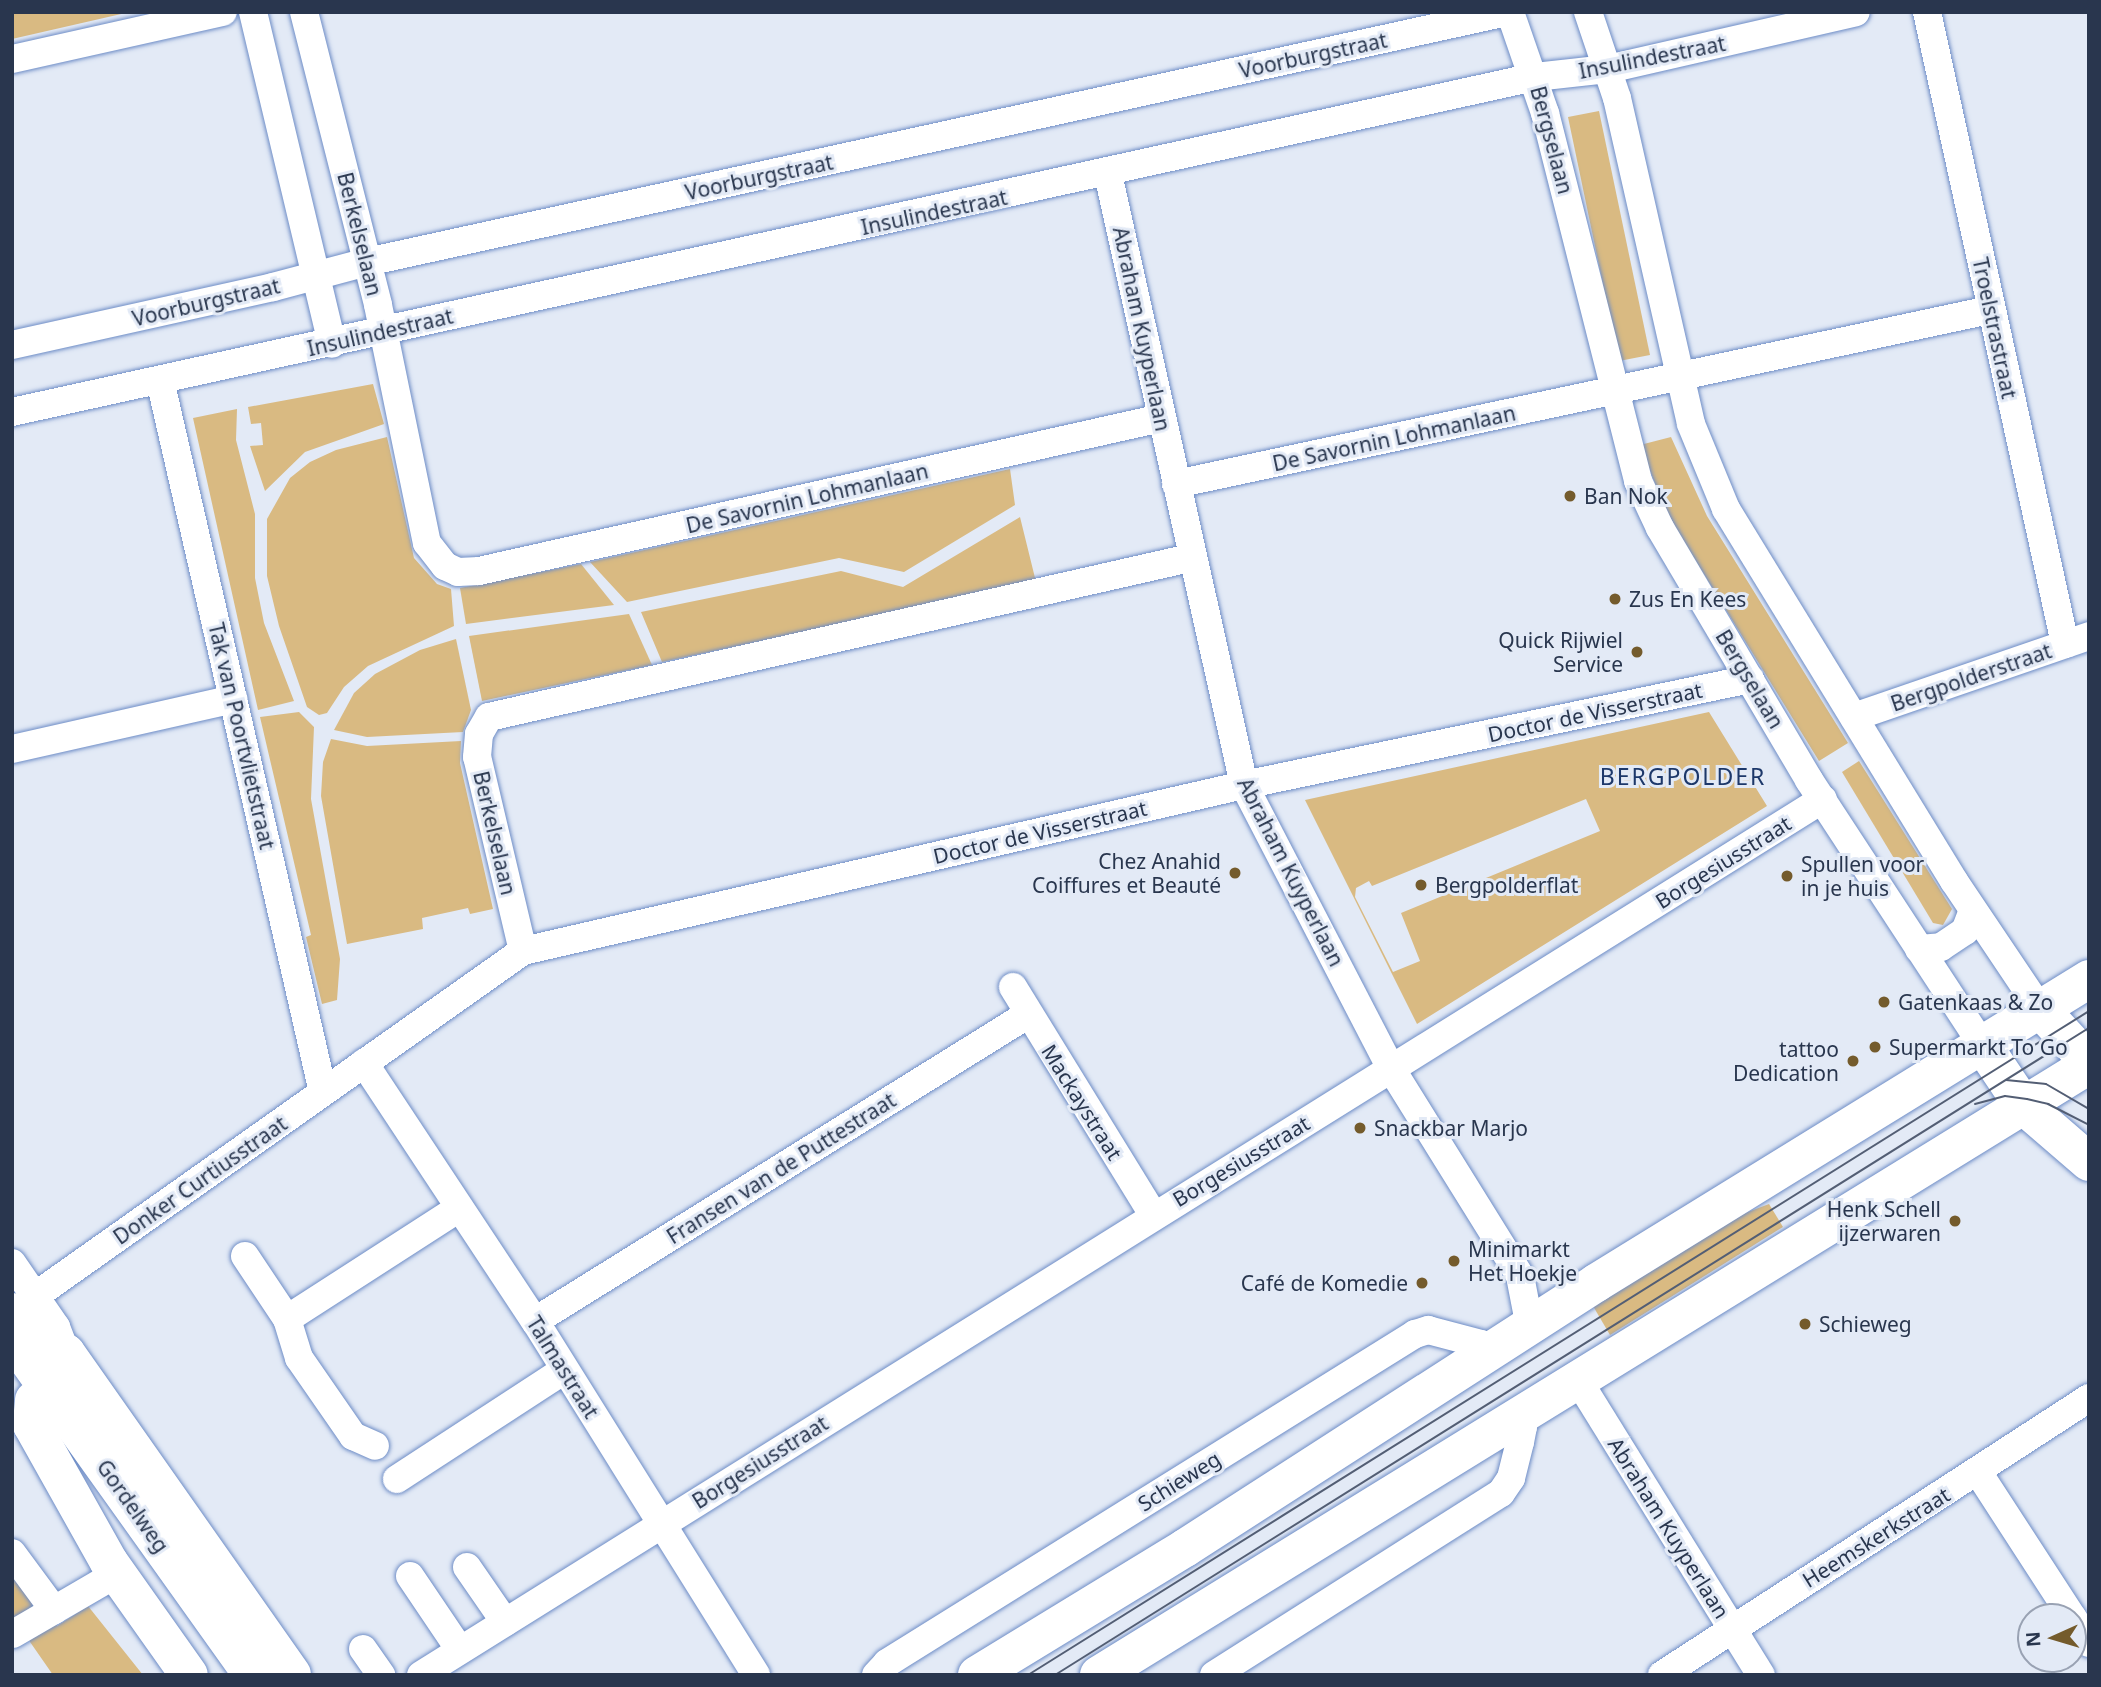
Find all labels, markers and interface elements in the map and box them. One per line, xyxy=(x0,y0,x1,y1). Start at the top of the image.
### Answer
street label: Voorburgstraat xyxy=(1237,27,1389,83)
street label: Insulindestraat xyxy=(1577,30,1727,84)
street label: Bergselaan xyxy=(1525,83,1579,197)
street label: Voorburgstraat xyxy=(683,149,835,205)
street label: Berkelselaan xyxy=(332,170,388,298)
street label: Insulindestraat xyxy=(859,184,1009,240)
street label: Abraham Kuyperlaan xyxy=(1108,225,1176,433)
street label: Troelstrastraat xyxy=(1968,255,2022,401)
street label: Voorburgstraat xyxy=(130,273,282,331)
street label: Insulindestraat xyxy=(305,303,455,361)
street label: De Savornin Lohmanlaan xyxy=(1270,400,1518,476)
street label: De Savornin Lohmanlaan xyxy=(683,458,931,538)
place label: Ban Nok xyxy=(1584,483,1668,509)
marker: Ban Nok xyxy=(1562,488,1578,504)
place label: Zus En Kees xyxy=(1629,586,1746,612)
marker: Zus En Kees xyxy=(1607,591,1623,607)
street label: Tak van Poortvlietstraat xyxy=(204,620,280,852)
street label: Bergselaan xyxy=(1711,625,1789,733)
place label: Quick Rijwiel Service xyxy=(1498,627,1623,677)
street label: Bergpolderstraat xyxy=(1887,638,2055,716)
marker: Quick Rijwiel Service xyxy=(1629,644,1645,660)
street label: Doctor de Visserstraat xyxy=(1486,677,1704,747)
district label: BERGPOLDER xyxy=(1601,762,1765,790)
street label: Berkelselaan xyxy=(468,769,522,897)
street label: Abraham Kuyperlaan xyxy=(1232,773,1350,971)
street label: Doctor de Visserstraat xyxy=(931,795,1149,869)
street label: Borgesiusstraat xyxy=(1651,810,1795,914)
place label: Chez Anahid Coiffures et Beauté xyxy=(1032,848,1221,898)
place label: Spullen voor in je huis xyxy=(1801,851,1924,901)
marker: Chez Anahid Coiffures et Beauté xyxy=(1227,865,1243,881)
marker: Spullen voor in je huis xyxy=(1779,868,1795,884)
place label: Bergpolderflat xyxy=(1435,872,1578,898)
marker: Bergpolderflat xyxy=(1413,877,1429,893)
place label: Gatenkaas & Zo xyxy=(1898,989,2053,1015)
marker: Gatenkaas & Zo xyxy=(1876,994,1892,1010)
place label: Supermarkt To Go xyxy=(1889,1034,2068,1060)
place label: tattoo Dedication xyxy=(1733,1036,1839,1086)
marker: Supermarkt To Go xyxy=(1867,1039,1883,1055)
street label: Mackaystraat xyxy=(1036,1040,1128,1164)
marker: tattoo Dedication xyxy=(1845,1053,1861,1069)
street label: Fransen van de Puttestraat xyxy=(662,1087,900,1249)
street label: Borgesiusstraat xyxy=(1168,1110,1314,1212)
street label: Donker Curtiusstraat xyxy=(108,1111,292,1249)
place label: Snackbar Marjo xyxy=(1374,1115,1528,1141)
marker: Snackbar Marjo xyxy=(1352,1120,1368,1136)
place label: Henk Schell ijzerwaren xyxy=(1827,1196,1941,1246)
marker: Henk Schell ijzerwaren xyxy=(1947,1213,1963,1229)
place label: Minimarkt Het Hoekje xyxy=(1468,1236,1577,1286)
marker: Minimarkt Het Hoekje xyxy=(1446,1253,1462,1269)
place label: Café de Komedie xyxy=(1241,1270,1408,1296)
marker: Café de Komedie xyxy=(1414,1275,1430,1291)
street label: Talmastraat xyxy=(522,1311,604,1423)
place label: Schieweg xyxy=(1819,1311,1912,1337)
marker: Schieweg xyxy=(1797,1316,1813,1332)
street label: Borgesiusstraat xyxy=(688,1410,832,1514)
street label: Abraham Kuyperlaan xyxy=(1603,1433,1735,1623)
street label: Schieweg xyxy=(1133,1446,1225,1516)
street label: Gordelweg xyxy=(92,1455,174,1557)
street label: Heemskerkstraat xyxy=(1798,1482,1954,1592)
north arrow xyxy=(2017,1603,2087,1673)
text: N xyxy=(2020,1631,2047,1648)

